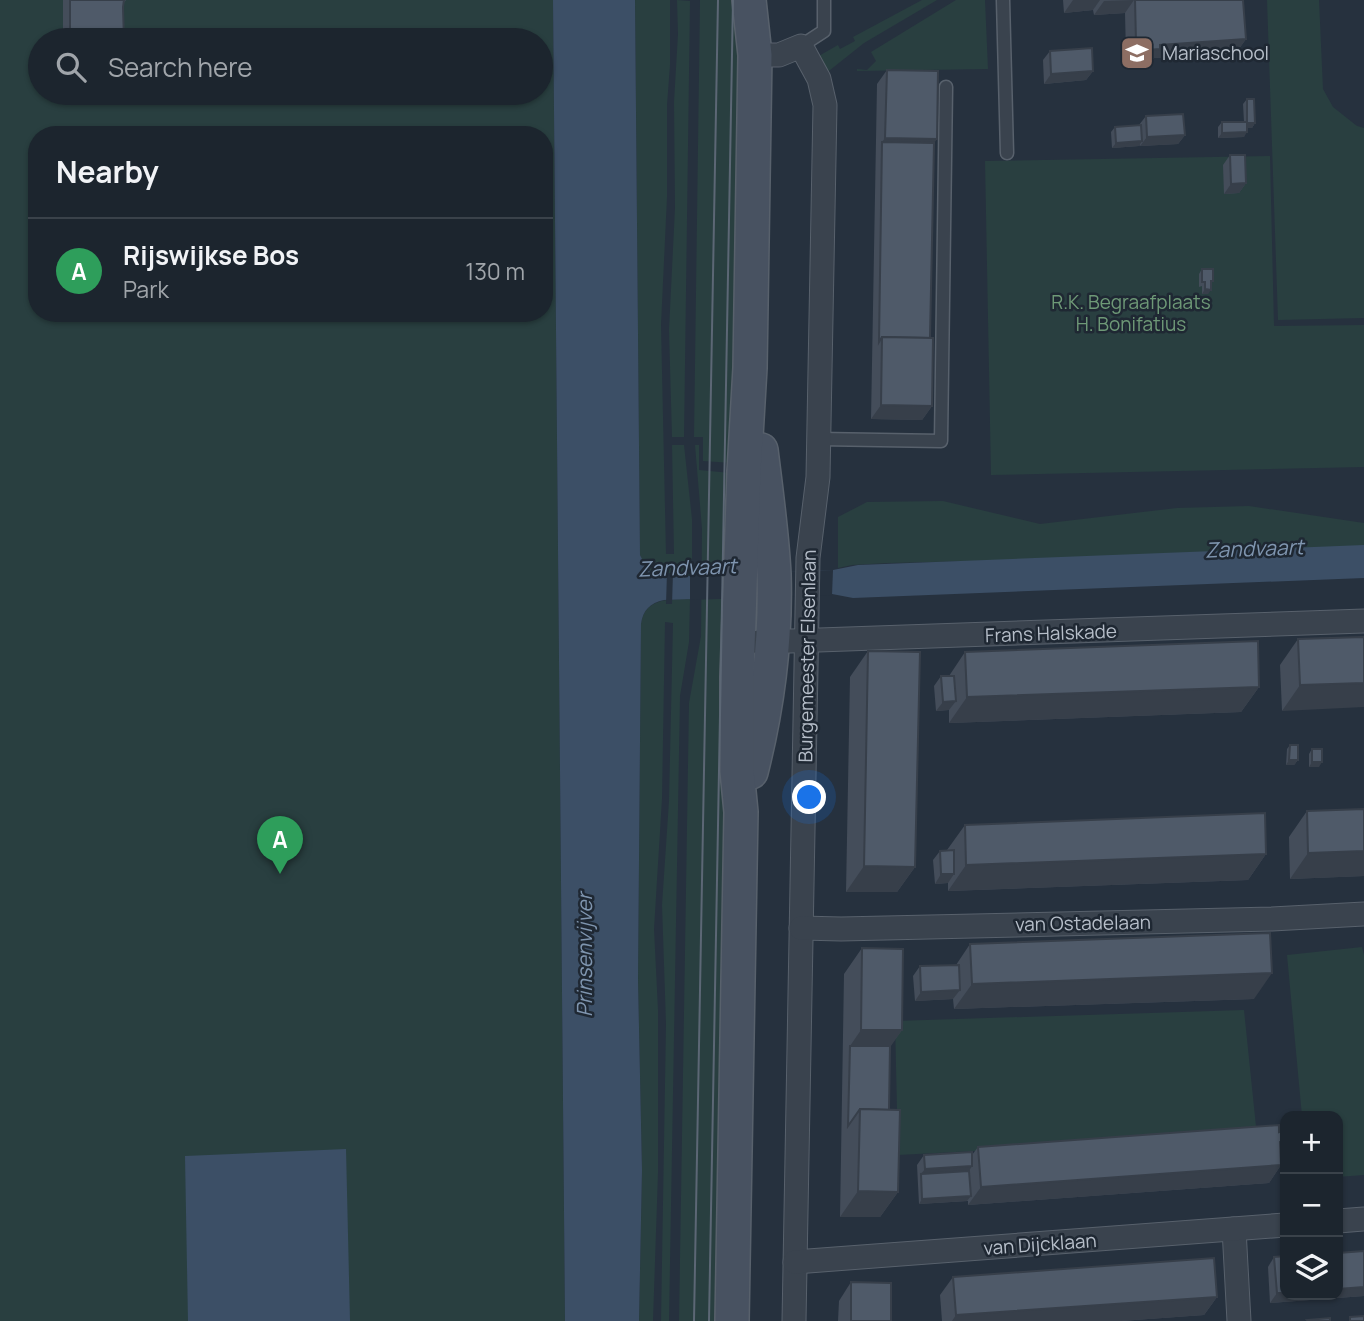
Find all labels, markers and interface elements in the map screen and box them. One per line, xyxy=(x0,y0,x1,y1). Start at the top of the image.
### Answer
search box xyxy=(28,28,553,105)
school or university icon: Mariaschool xyxy=(1118,34,1156,72)
place label: Mariaschool xyxy=(1162,40,1269,66)
icon: search xyxy=(52,48,90,86)
text: Search here xyxy=(108,49,253,85)
text: Nearby xyxy=(56,151,159,192)
text: Rijswijkse Bos xyxy=(123,237,299,273)
text: A xyxy=(71,255,87,287)
text: 130 m xyxy=(465,255,525,287)
text: Park xyxy=(123,273,169,305)
park label: R.K. Begraafplaats H. Bonifatius xyxy=(1051,289,1211,337)
water label: Zandvaart xyxy=(1204,532,1306,564)
street label: Burgemeester Elsenlaan xyxy=(792,549,822,763)
water label: Zandvaart xyxy=(637,551,739,583)
street label: Frans Halskade xyxy=(985,618,1117,648)
your location xyxy=(792,780,826,814)
pin: A xyxy=(257,816,303,874)
water label: Prinsenvijver xyxy=(570,891,598,1017)
street label: van Ostadelaan xyxy=(1015,909,1151,937)
map controls xyxy=(1280,1111,1343,1300)
button: + xyxy=(1280,1111,1343,1174)
button: − xyxy=(1280,1174,1343,1237)
street label: van Dijcklaan xyxy=(983,1227,1097,1261)
button: layers xyxy=(1280,1237,1343,1300)

